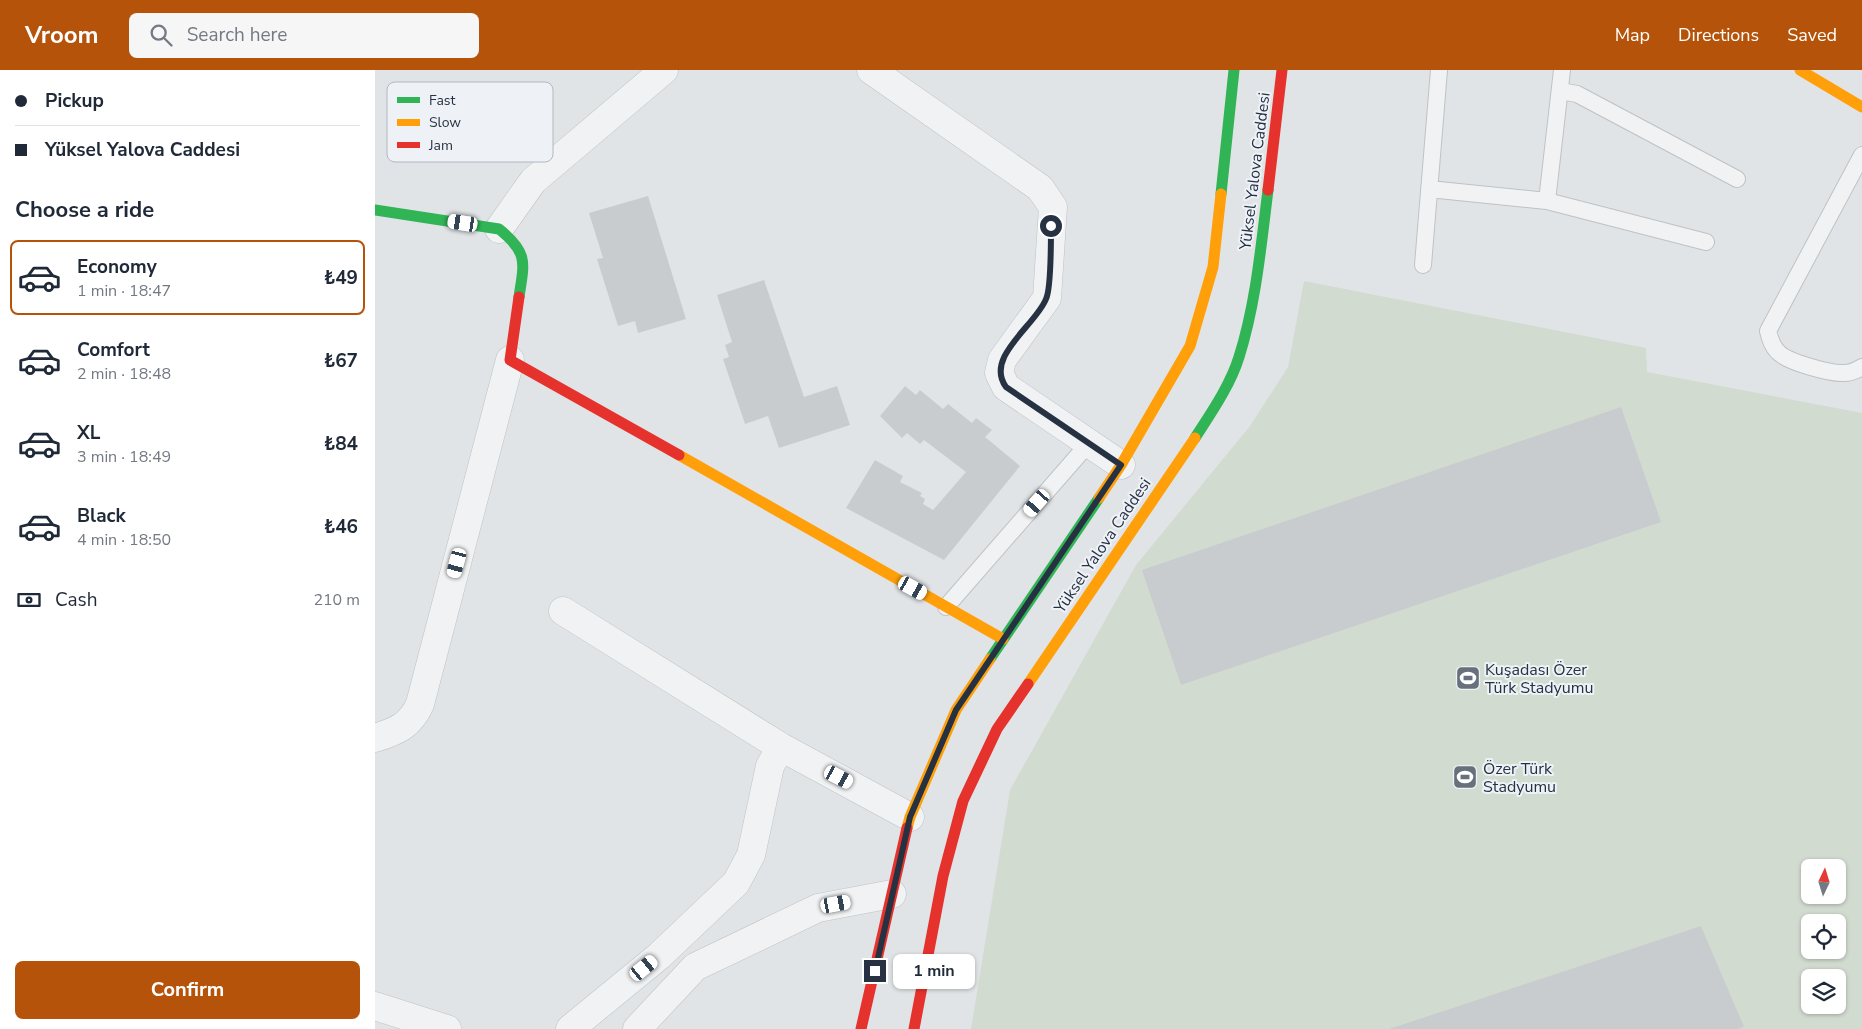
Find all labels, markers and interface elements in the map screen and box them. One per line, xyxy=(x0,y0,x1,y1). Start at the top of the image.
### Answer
search box xyxy=(129,13,479,58)
text: Vroom xyxy=(25,19,99,51)
icon: search xyxy=(147,21,175,49)
text: Search here xyxy=(187,22,287,48)
text: Map xyxy=(1615,23,1650,47)
text: Directions xyxy=(1678,23,1759,47)
text: Saved xyxy=(1787,23,1837,47)
legend xyxy=(387,82,553,162)
text: Pickup xyxy=(45,88,104,114)
text: Fast xyxy=(429,91,455,110)
street label: Yüksel Yalova Caddesi xyxy=(1234,91,1276,252)
text: Slow xyxy=(429,113,461,132)
text: Jam xyxy=(428,136,453,155)
text: Yüksel Yalova Caddesi xyxy=(45,137,240,163)
text: Choose a ride xyxy=(15,195,154,225)
car xyxy=(447,213,478,233)
route start xyxy=(1040,215,1062,237)
text: Economy xyxy=(77,254,157,280)
icon: car xyxy=(17,255,62,300)
text: ₺49 xyxy=(324,265,358,291)
text: 1 min · 18:47 xyxy=(77,280,171,302)
text: Comfort xyxy=(77,337,150,363)
icon: car xyxy=(17,338,62,383)
text: ₺67 xyxy=(324,348,358,374)
text: 2 min · 18:48 xyxy=(77,363,171,385)
text: XL xyxy=(77,420,100,446)
icon: car xyxy=(17,421,62,466)
text: ₺84 xyxy=(324,431,358,457)
text: 3 min · 18:49 xyxy=(77,446,171,468)
street label: Yüksel Yalova Caddesi xyxy=(1049,474,1156,618)
car xyxy=(1021,487,1052,519)
text: Black xyxy=(77,503,126,529)
icon: car xyxy=(17,504,62,549)
text: ₺46 xyxy=(324,514,358,540)
text: 4 min · 18:50 xyxy=(77,529,171,551)
car xyxy=(445,547,468,579)
car xyxy=(896,574,929,602)
icon: cash xyxy=(15,586,43,614)
text: Cash xyxy=(55,587,97,613)
text: 210 m xyxy=(313,589,360,611)
place label: Kuşadası Özer Türk Stadyumu xyxy=(1485,659,1593,699)
sports icon: Kuşadası Özer Türk Stadyumu xyxy=(1455,665,1481,691)
place label: Özer Türk Stadyumu xyxy=(1483,758,1556,798)
car xyxy=(822,763,855,791)
sports icon: Özer Türk Stadyumu xyxy=(1452,764,1478,790)
north arrow xyxy=(1801,859,1846,904)
map controls xyxy=(1801,859,1846,1014)
car xyxy=(819,894,852,914)
button: locate xyxy=(1801,914,1846,959)
car xyxy=(627,953,660,983)
callout: 1 min xyxy=(893,954,975,988)
route end xyxy=(864,960,886,982)
text: 1 min xyxy=(913,960,955,982)
button: Confirm xyxy=(15,961,360,1019)
button: layers xyxy=(1801,969,1846,1014)

